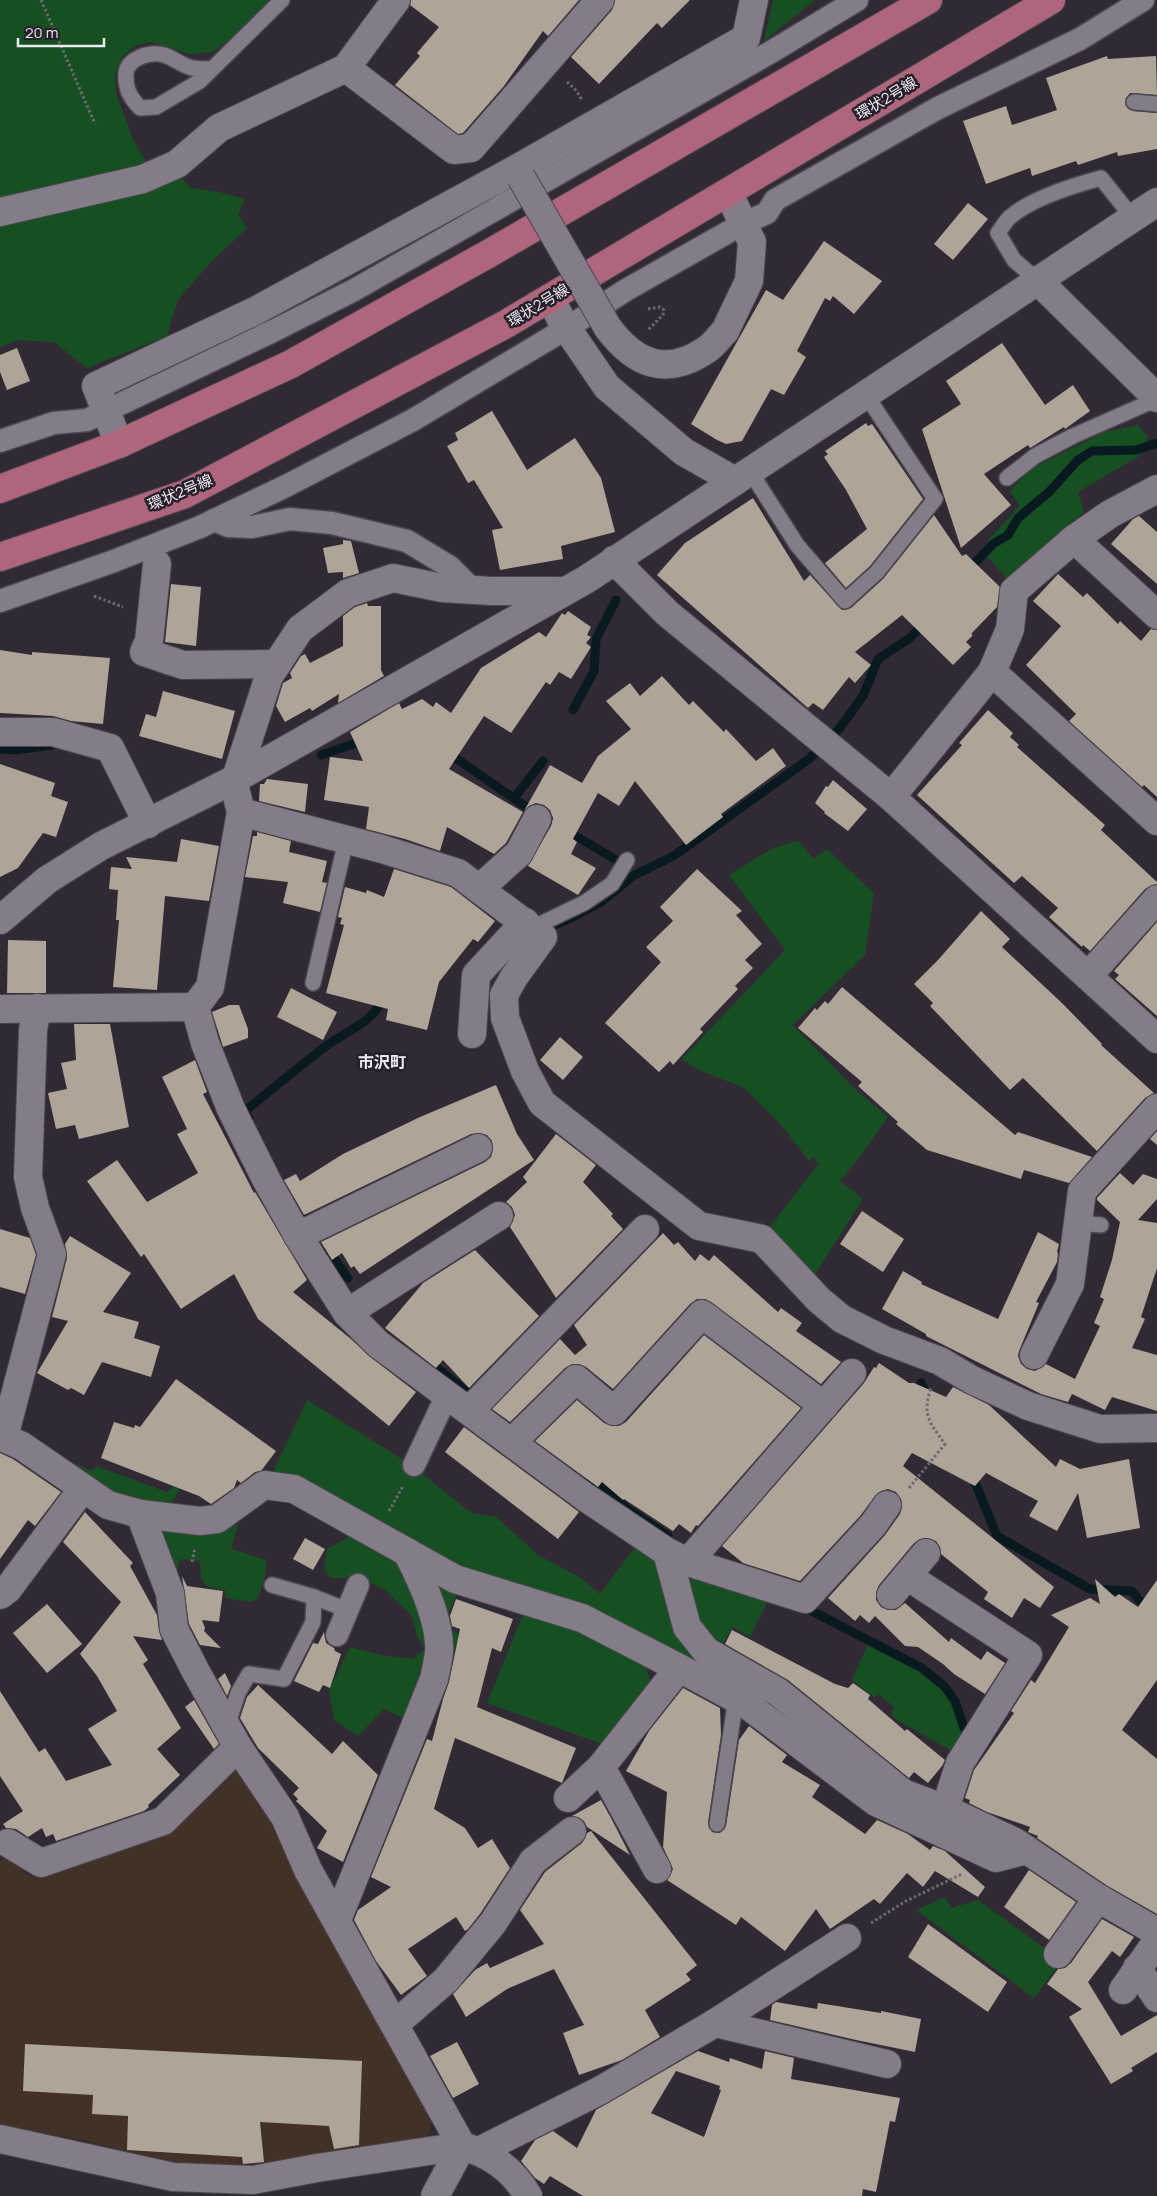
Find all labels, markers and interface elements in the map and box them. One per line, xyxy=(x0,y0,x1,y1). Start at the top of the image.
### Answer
scale bar xyxy=(18,15,104,47)
text: 20 m xyxy=(25,22,58,43)
street label: 環状2号線 xyxy=(851,71,921,125)
street label: 環状2号線 xyxy=(503,278,573,332)
street label: 環状2号線 xyxy=(144,469,216,515)
district label: 市沢町 xyxy=(358,1051,406,1073)

